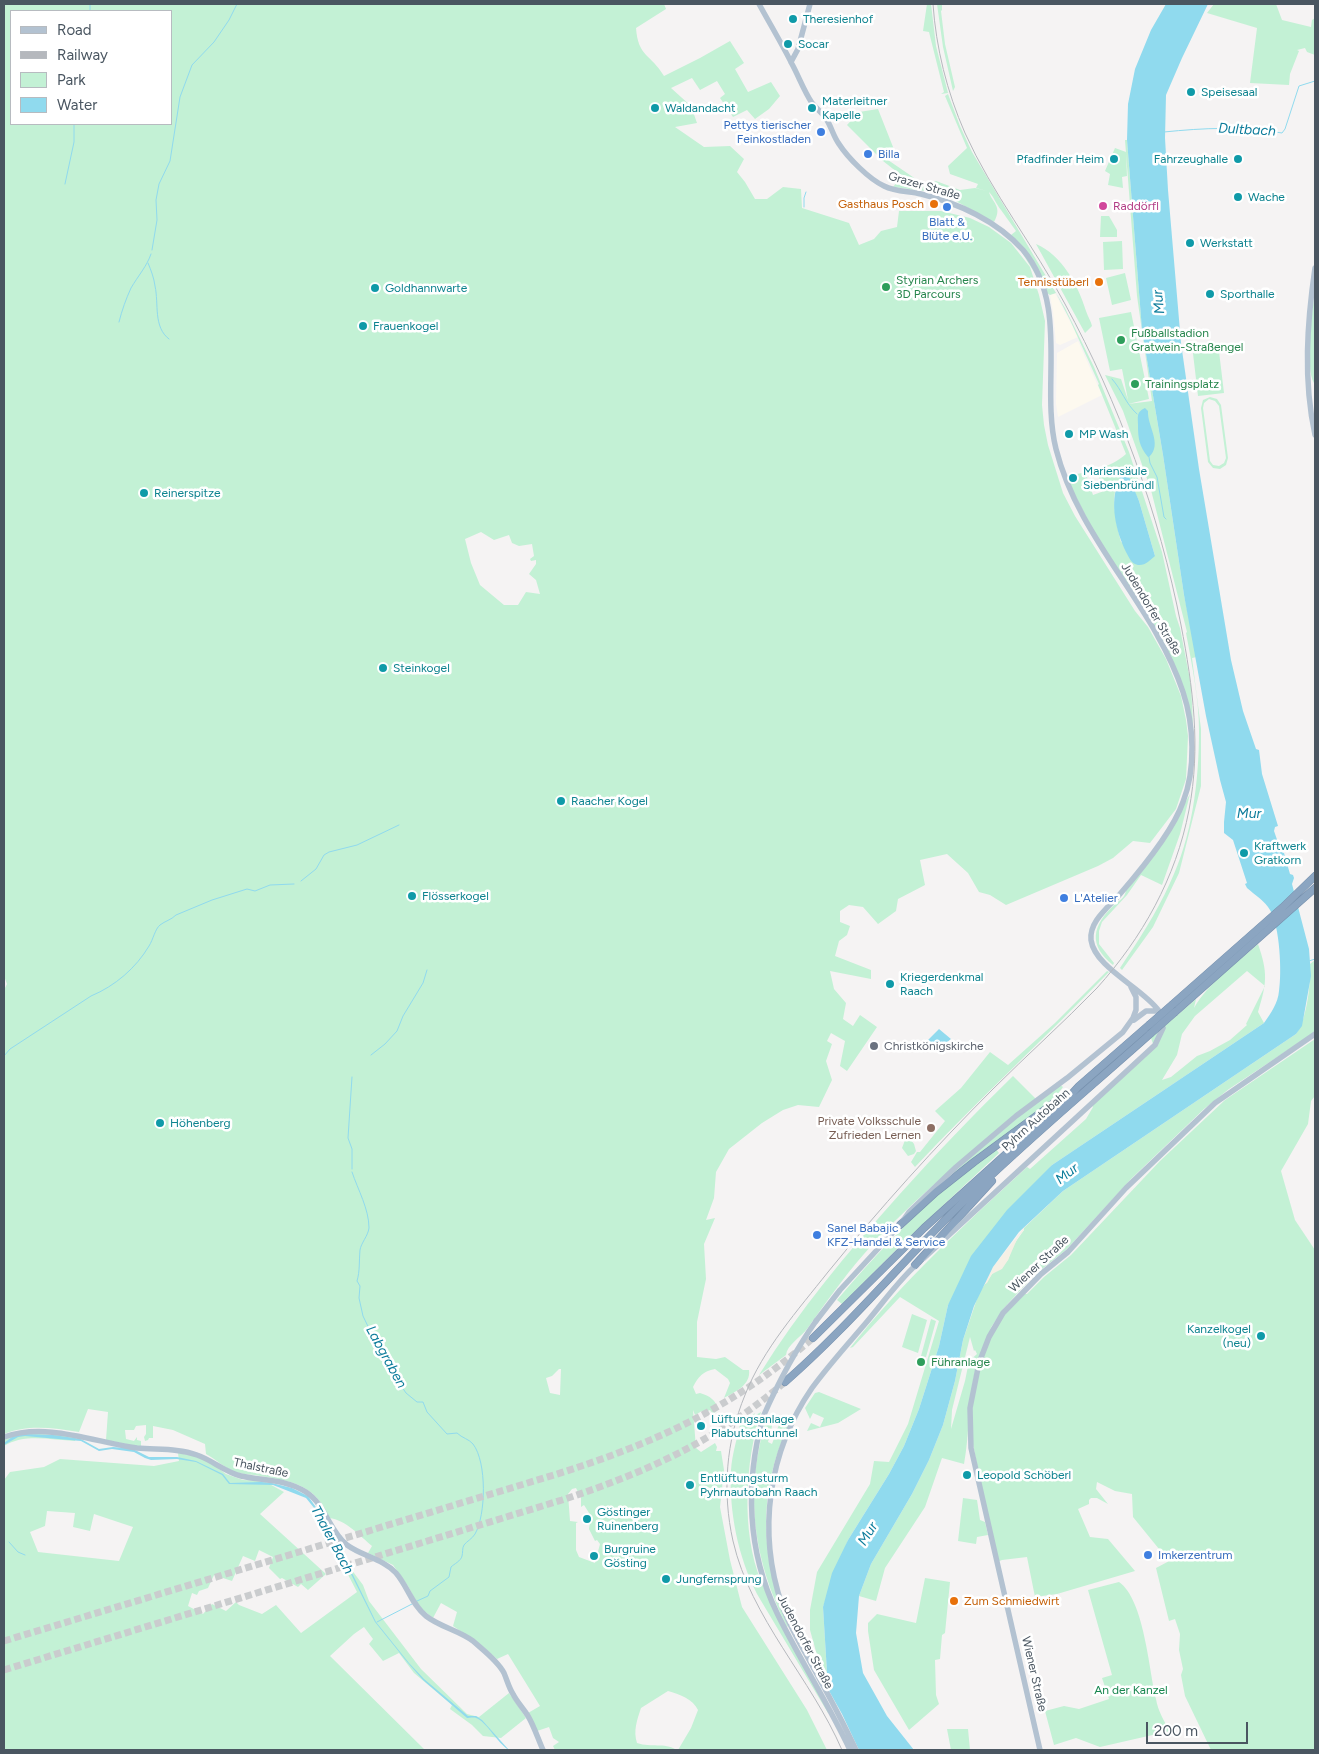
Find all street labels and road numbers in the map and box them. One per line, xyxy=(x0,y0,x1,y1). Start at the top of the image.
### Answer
street label: Grazer Straße xyxy=(886,169,962,203)
street label: Judendorfer Straße xyxy=(1118,560,1184,658)
street label: Pyhrn Autobahn xyxy=(999,1086,1073,1154)
street label: Wiener Straße xyxy=(1006,1233,1072,1295)
street label: Thalstraße xyxy=(232,1455,290,1481)
street label: Judendorfer Straße xyxy=(774,1592,836,1692)
street label: Wiener Straße xyxy=(1018,1635,1050,1713)

